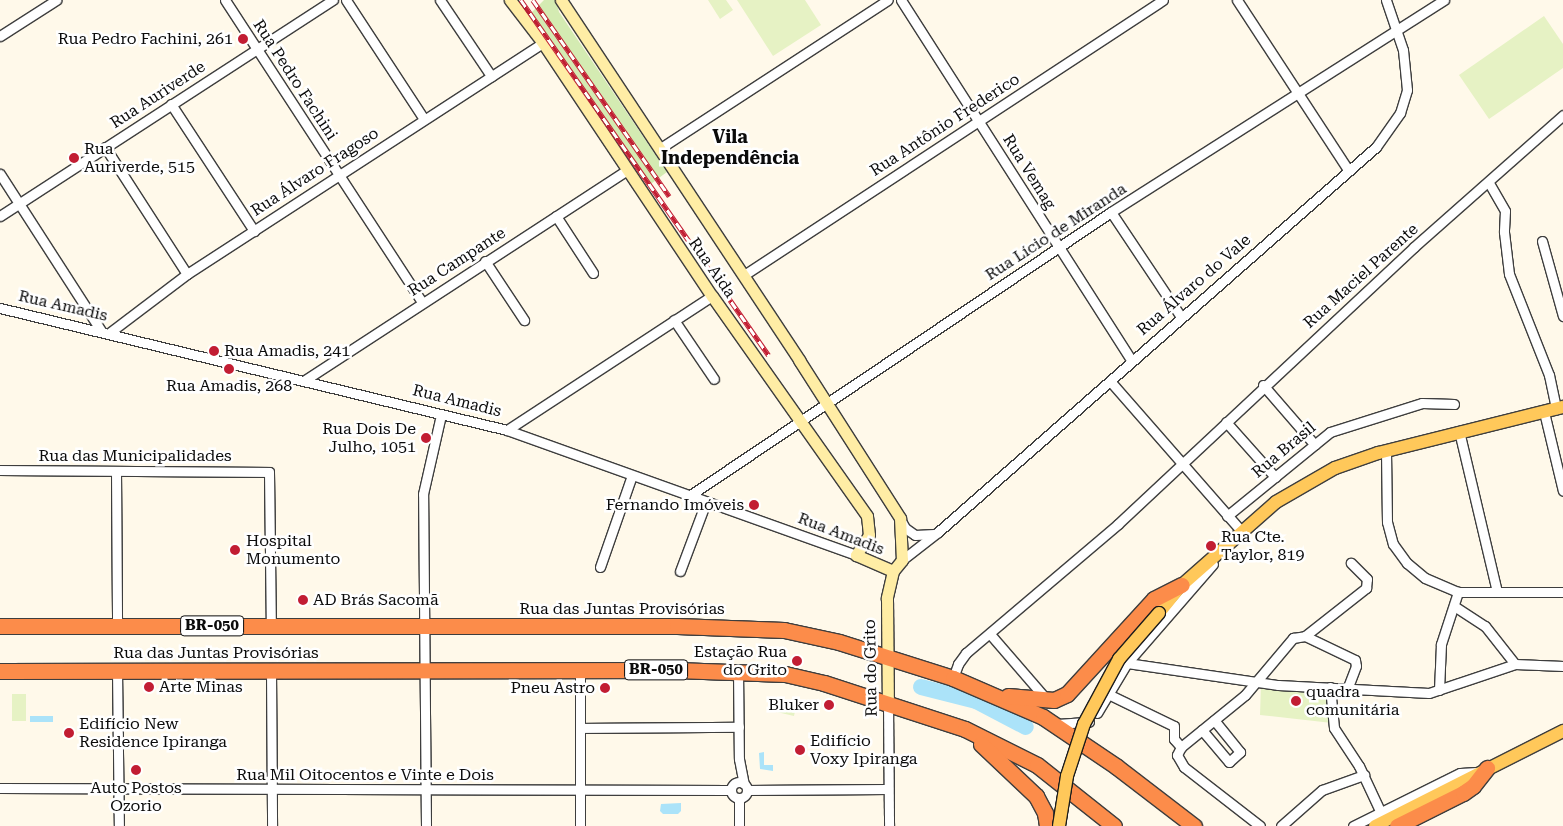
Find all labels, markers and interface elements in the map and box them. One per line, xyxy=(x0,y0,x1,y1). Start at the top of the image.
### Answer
street label: Rua Pedro Fachini xyxy=(249,16,341,144)
place label: Rua Pedro Fachini, 261 xyxy=(58,29,233,49)
marker: Rua Pedro Fachini, 261 xyxy=(237,33,249,45)
street label: Rua Auriverde xyxy=(107,57,209,133)
street label: Rua Antônio Frederico xyxy=(867,70,1023,180)
street label: Rua Álvaro Fragoso xyxy=(248,124,382,220)
district label: Vila Independência xyxy=(661,127,799,170)
street label: Rua Vemag xyxy=(998,131,1060,213)
place label: Rua Auriverde, 515 xyxy=(84,139,195,177)
marker: Rua Auriverde, 515 xyxy=(68,152,80,164)
street label: Rua Lício de Miranda xyxy=(982,179,1130,285)
street label: Rua Maciel Parente xyxy=(1300,220,1422,332)
street label: Rua Campante xyxy=(405,223,509,301)
street label: Rua Álvaro do Vale xyxy=(1133,230,1255,340)
street label: Rua Aida xyxy=(684,234,740,302)
street label: Rua Amadis xyxy=(17,286,109,326)
place label: Rua Amadis, 241 xyxy=(224,341,350,361)
marker: Rua Amadis, 241 xyxy=(208,345,220,357)
marker: Rua Amadis, 268 xyxy=(223,363,235,375)
place label: Rua Amadis, 268 xyxy=(166,376,292,396)
street label: Rua Amadis xyxy=(411,381,503,421)
street label: Rua Brasil xyxy=(1248,418,1320,482)
place label: Rua Dois De Julho, 1051 xyxy=(322,419,416,457)
marker: Rua Dois De Julho, 1051 xyxy=(420,432,432,444)
street label: Rua das Municipalidades xyxy=(38,446,232,466)
place label: Fernando Imóveis xyxy=(606,495,744,515)
marker: Fernando Imóveis xyxy=(748,499,760,511)
street label: Rua Amadis xyxy=(795,509,887,559)
place label: Rua Cte. Taylor, 819 xyxy=(1221,527,1304,565)
place label: Hospital Monumento xyxy=(246,531,340,569)
marker: Rua Cte. Taylor, 819 xyxy=(1205,540,1217,552)
marker: Hospital Monumento xyxy=(228,543,242,557)
place label: AD Brás Sacomã xyxy=(313,590,439,610)
marker: AD Brás Sacomã xyxy=(297,594,309,606)
street label: Rua das Juntas Provisórias xyxy=(519,599,725,619)
road number: BR-050 xyxy=(180,614,244,638)
street label: Rua do Grito xyxy=(861,619,881,717)
place label: Estação Rua do Grito xyxy=(694,642,787,680)
street label: Rua das Juntas Provisórias xyxy=(113,643,319,663)
marker: Estação Rua do Grito xyxy=(791,655,803,667)
road number: BR-050 xyxy=(624,658,688,682)
place label: Arte Minas xyxy=(159,677,243,697)
place label: Pneu Astro xyxy=(510,678,595,698)
marker: Arte Minas xyxy=(143,681,155,693)
marker: Pneu Astro xyxy=(599,682,611,694)
place label: quadra comunitária xyxy=(1306,682,1400,720)
place label: Bluker xyxy=(768,695,819,715)
marker: quadra comunitária xyxy=(1290,695,1302,707)
marker: Bluker xyxy=(823,699,835,711)
place label: Edifício New Residence Ipiranga xyxy=(79,714,227,752)
marker: Edifício New Residence Ipiranga xyxy=(63,727,75,739)
place label: Edifício Voxy Ipiranga xyxy=(810,731,917,769)
marker: Edifício Voxy Ipiranga xyxy=(794,744,806,756)
marker: Auto Postos Ozorio xyxy=(130,764,142,776)
street label: Rua Mil Oitocentos e Vinte e Dois xyxy=(236,765,494,785)
place label: Auto Postos Ozorio xyxy=(90,778,182,816)

